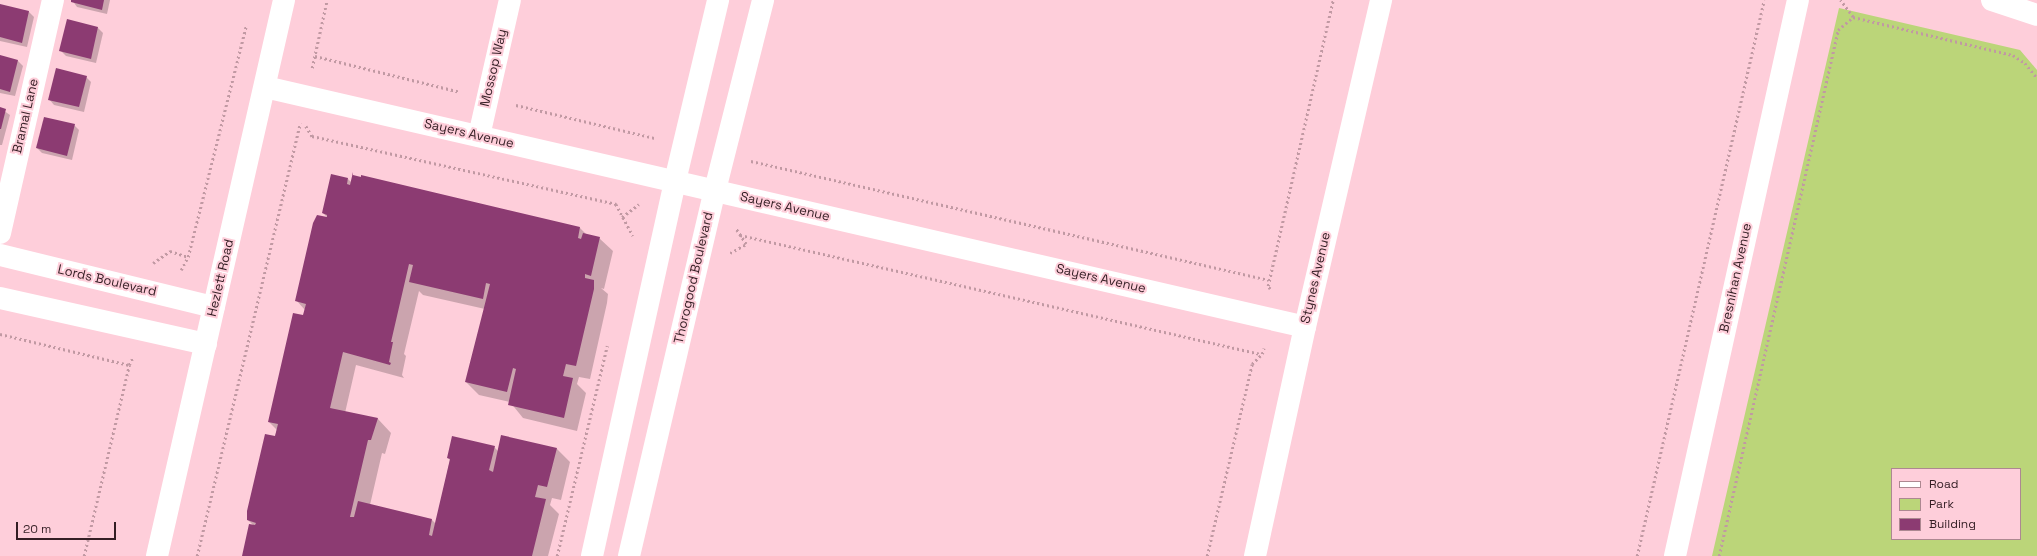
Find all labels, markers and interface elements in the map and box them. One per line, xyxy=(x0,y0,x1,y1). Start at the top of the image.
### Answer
street label: Mossop Way xyxy=(477,28,511,108)
street label: Bramal Lane xyxy=(10,77,42,155)
street label: Sayers Avenue xyxy=(423,116,515,152)
street label: Sayers Avenue xyxy=(739,189,831,225)
street label: Thorogood Boulevard xyxy=(671,210,717,346)
street label: Bresnihan Avenue xyxy=(1717,222,1755,334)
street label: Stynes Avenue xyxy=(1298,231,1334,325)
street label: Hezlett Road xyxy=(205,238,237,318)
street label: Sayers Avenue xyxy=(1055,261,1147,297)
street label: Lords Boulevard xyxy=(56,262,158,300)
legend xyxy=(1891,468,2021,540)
text: Road xyxy=(1929,476,1958,492)
text: Park xyxy=(1929,496,1954,512)
scale bar xyxy=(18,514,118,540)
text: Building xyxy=(1929,516,1976,532)
text: 20 m xyxy=(23,521,51,537)

